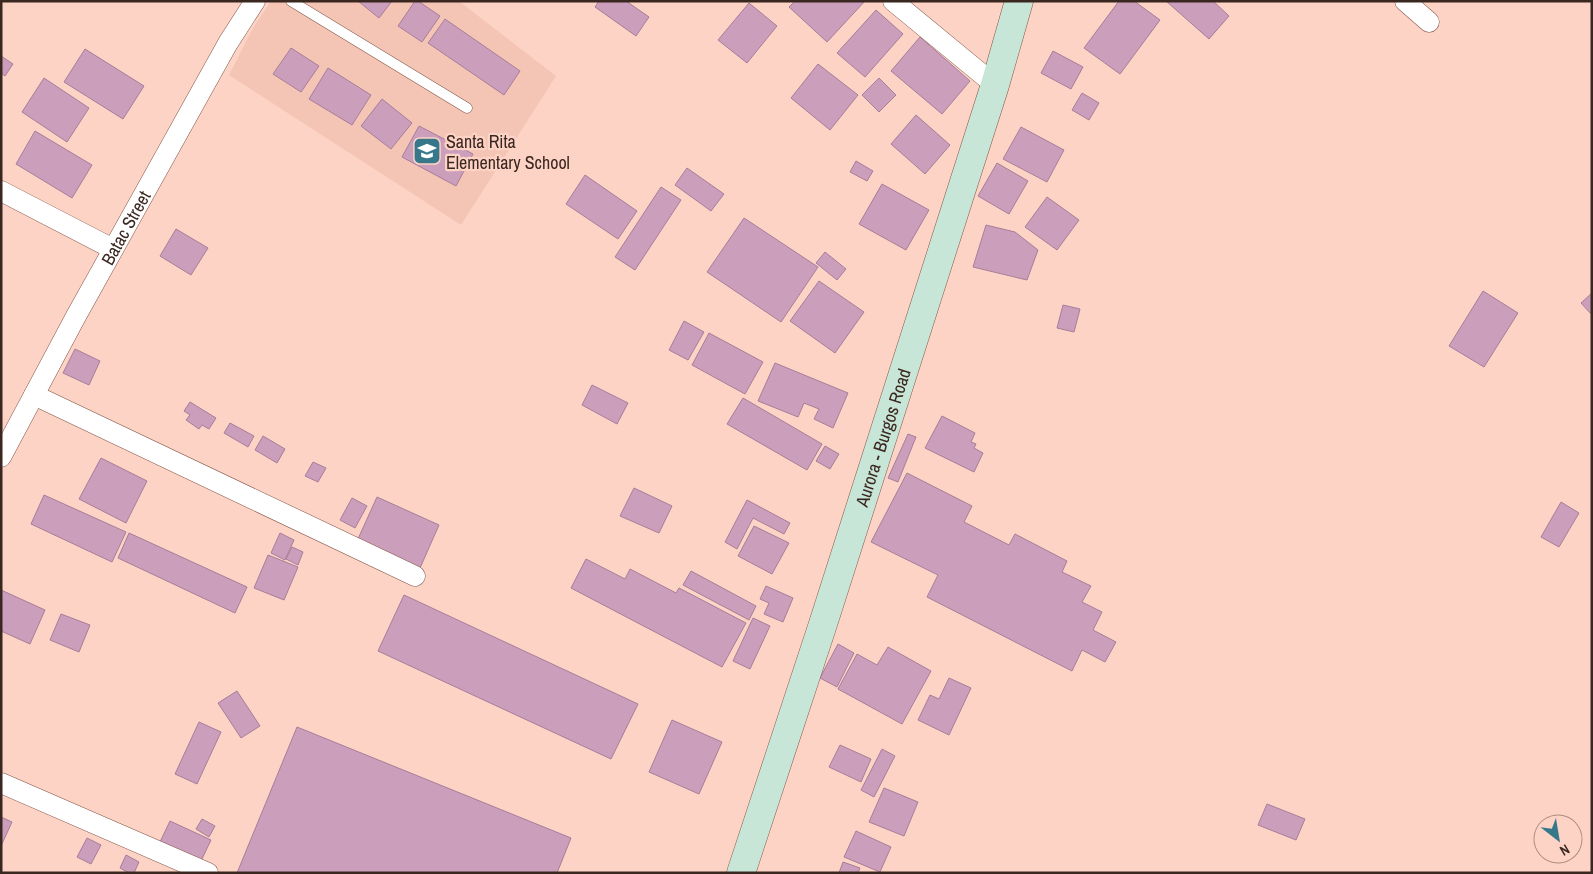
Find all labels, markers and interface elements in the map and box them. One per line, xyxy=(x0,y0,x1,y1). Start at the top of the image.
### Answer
place label: Santa Rita Elementary School xyxy=(446,129,570,175)
school or university icon: Santa Rita Elementary School xyxy=(412,136,442,166)
street label: Batac Street xyxy=(95,186,156,269)
street label: Aurora - Burgos Road xyxy=(848,365,916,511)
north arrow xyxy=(1533,814,1583,864)
text: N xyxy=(1557,840,1573,860)

